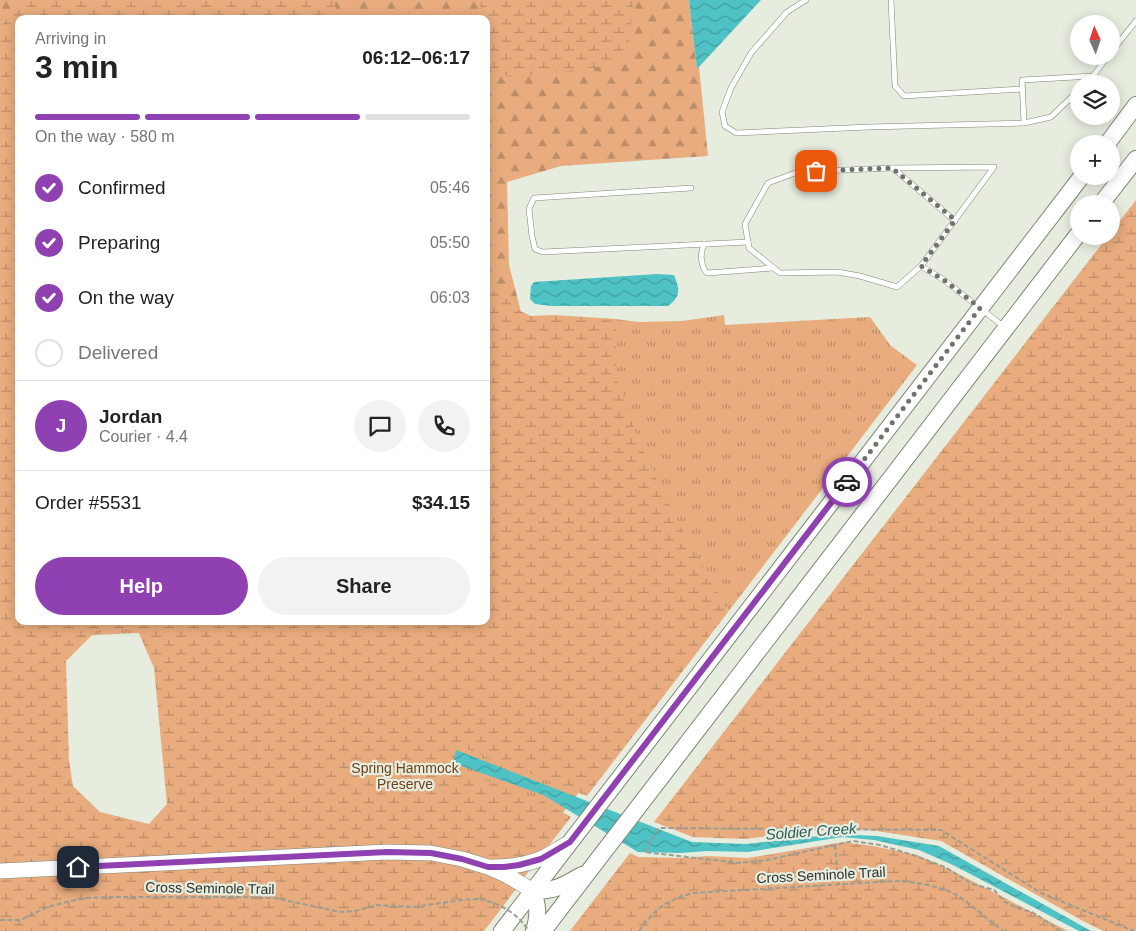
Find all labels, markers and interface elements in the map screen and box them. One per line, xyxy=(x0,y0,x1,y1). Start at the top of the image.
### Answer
north arrow xyxy=(1070,15,1120,65)
map controls xyxy=(1070,15,1120,245)
text: Arriving in xyxy=(35,30,106,47)
text: 06:12–06:17 xyxy=(362,47,470,68)
text: 3 min xyxy=(35,49,119,85)
button: layers xyxy=(1070,75,1120,125)
text: On the way · 580 m xyxy=(35,128,175,145)
button: + xyxy=(1070,135,1120,185)
pin xyxy=(795,150,837,192)
icon: bag xyxy=(802,157,830,185)
icon: check xyxy=(35,174,63,202)
text: Confirmed xyxy=(78,177,166,198)
text: 05:46 xyxy=(430,179,470,196)
button: − xyxy=(1070,195,1120,245)
icon: check xyxy=(35,229,63,257)
text: Preparing xyxy=(78,232,160,253)
text: 05:50 xyxy=(430,234,470,251)
icon: check xyxy=(35,284,63,312)
text: On the way xyxy=(78,287,174,308)
text: 06:03 xyxy=(430,289,470,306)
text: Delivered xyxy=(78,342,158,363)
button: chat xyxy=(354,400,406,452)
button: phone xyxy=(418,400,470,452)
text: Jordan xyxy=(99,406,162,427)
text: J xyxy=(56,415,66,436)
text: Courier · 4.4 xyxy=(99,428,188,445)
courier xyxy=(822,457,872,507)
icon: car xyxy=(833,468,861,496)
text: Order #5531 xyxy=(35,492,142,513)
text: $34.15 xyxy=(412,492,470,513)
button: Help xyxy=(35,557,248,615)
button: Share xyxy=(258,557,470,615)
park label: Spring Hammock Preserve xyxy=(351,760,460,792)
water label: Soldier Creek xyxy=(765,819,858,843)
pin xyxy=(57,846,99,888)
icon: home xyxy=(64,853,92,881)
street label: Cross Seminole Trail xyxy=(756,864,886,886)
street label: Cross Seminole Trail xyxy=(145,879,275,897)

